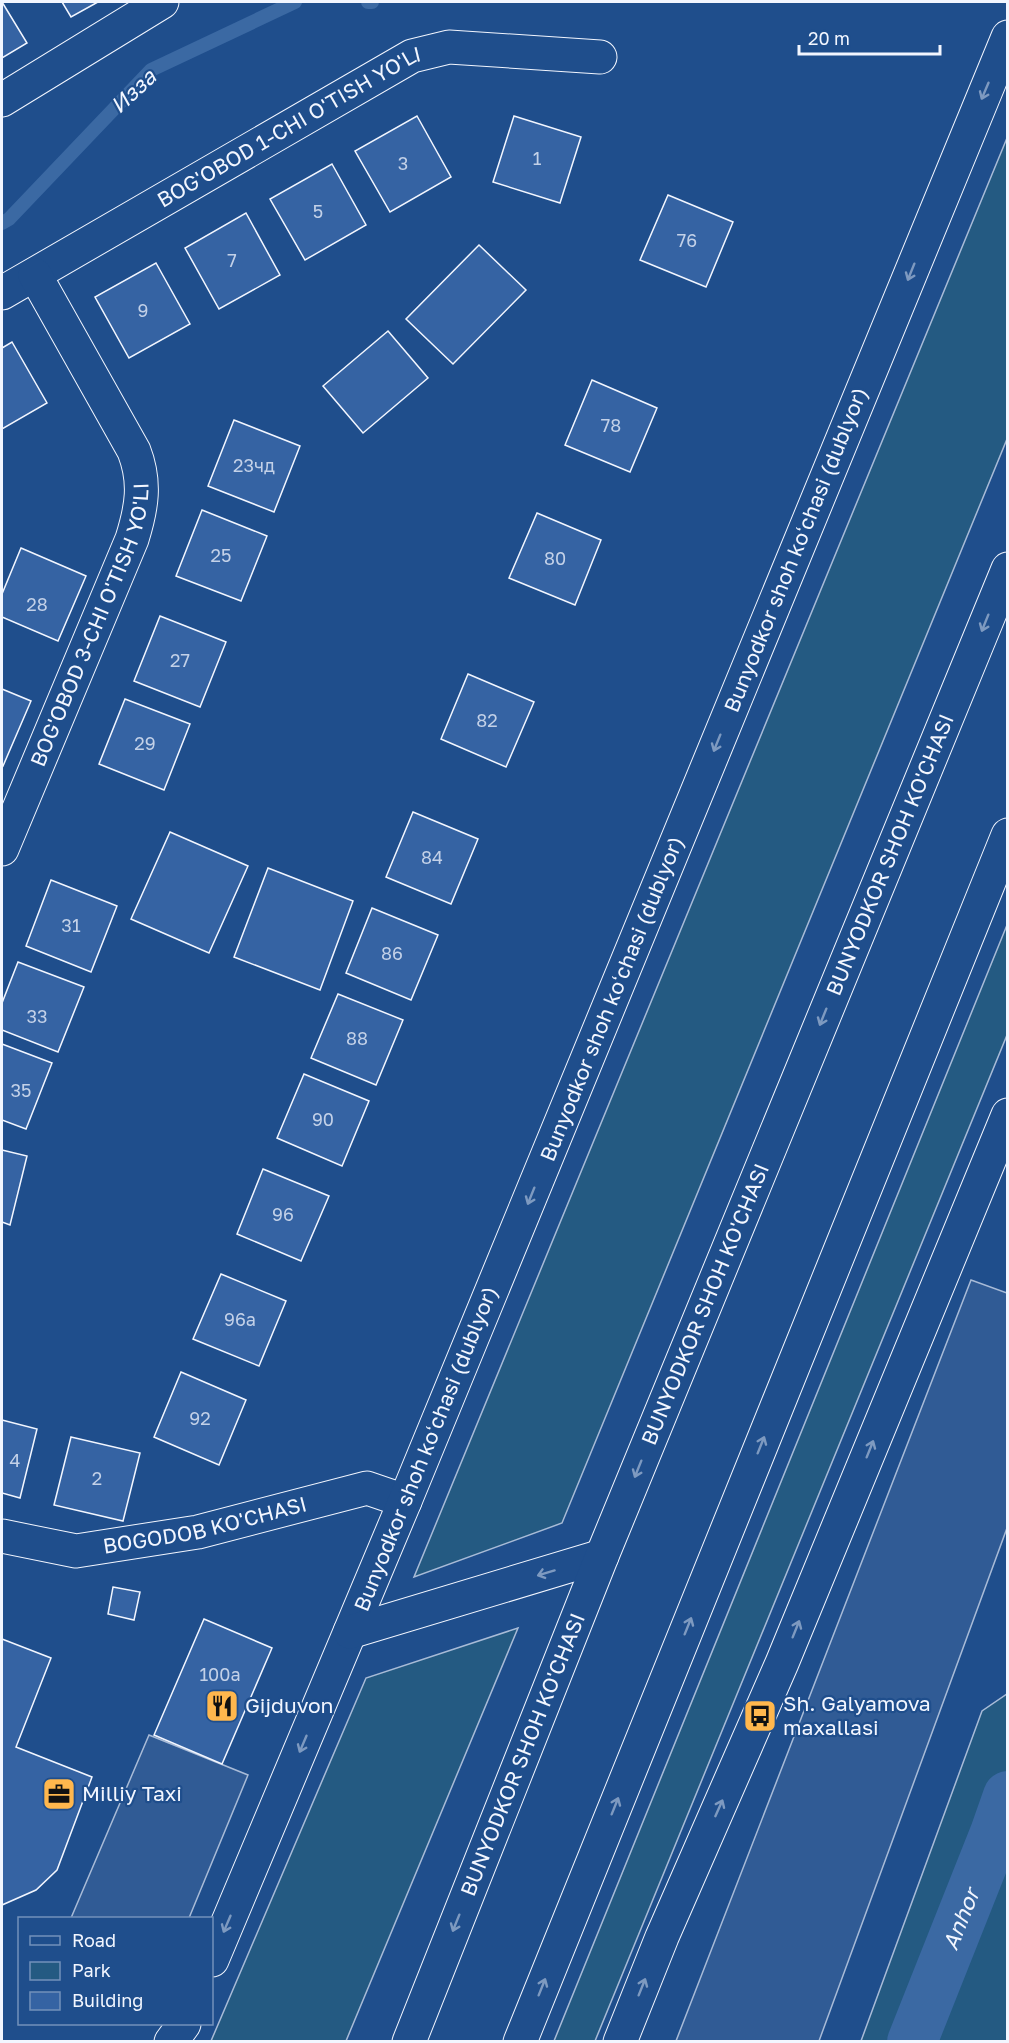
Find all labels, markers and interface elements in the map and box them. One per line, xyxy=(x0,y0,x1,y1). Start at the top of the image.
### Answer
scale bar xyxy=(799,18,940,56)
text: 20 m xyxy=(808,27,850,49)
street label: BOG'OBOD 1-CHI O'TISH YO'LI xyxy=(152,40,423,213)
water label: Изза xyxy=(104,62,162,118)
one-way arrow xyxy=(979,82,990,100)
house number: 1 xyxy=(533,147,542,169)
house number: 3 xyxy=(398,152,408,174)
house number: 5 xyxy=(313,200,323,222)
house number: 76 xyxy=(677,229,697,251)
house number: 7 xyxy=(227,249,237,271)
one-way arrow xyxy=(905,262,916,280)
house number: 9 xyxy=(138,299,148,321)
street label: Bunyodkor shoh koʻchasi (dublyor) xyxy=(718,383,872,716)
house number: 78 xyxy=(601,414,621,436)
house number: 23чд xyxy=(233,454,275,476)
street label: BOG'OBOD 3-CHI O'TISH YO'LI xyxy=(24,482,154,770)
house number: 25 xyxy=(211,544,231,566)
house number: 80 xyxy=(544,547,566,569)
house number: 28 xyxy=(26,593,48,615)
one-way arrow xyxy=(979,613,990,631)
house number: 27 xyxy=(170,649,190,671)
house number: 82 xyxy=(476,709,498,731)
street label: BUNYODKOR SHOH KO'CHASI xyxy=(820,710,959,999)
house number: 29 xyxy=(134,732,156,754)
one-way arrow xyxy=(711,734,722,752)
street label: Bunyodkor shoh koʻchasi (dublyor) xyxy=(534,832,688,1165)
house number: 84 xyxy=(421,846,443,868)
house number: 31 xyxy=(61,914,81,936)
house number: 86 xyxy=(381,942,403,964)
house number: 33 xyxy=(26,1005,48,1027)
one-way arrow xyxy=(817,1007,828,1025)
house number: 88 xyxy=(346,1027,368,1049)
house number: 35 xyxy=(11,1079,31,1101)
house number: 90 xyxy=(312,1108,334,1130)
street label: BUNYODKOR SHOH KO'CHASI xyxy=(635,1159,774,1449)
one-way arrow xyxy=(525,1186,536,1204)
house number: 96 xyxy=(272,1203,294,1225)
street label: Bunyodkor shoh koʻchasi (dublyor) xyxy=(348,1282,502,1615)
house number: 96a xyxy=(224,1308,256,1330)
house number: 92 xyxy=(189,1407,211,1429)
one-way arrow xyxy=(756,1436,767,1455)
one-way arrow xyxy=(865,1440,876,1459)
house number: 4 xyxy=(10,1449,21,1471)
one-way arrow xyxy=(632,1459,643,1478)
house number: 2 xyxy=(92,1467,102,1489)
street label: BOGODOB KO'CHASI xyxy=(101,1490,309,1559)
one-way arrow xyxy=(537,1568,556,1579)
street label: BUNYODKOR SHOH KO'CHASI xyxy=(454,1609,590,1900)
one-way arrow xyxy=(683,1617,694,1635)
one-way arrow xyxy=(791,1620,802,1639)
house number: 100a xyxy=(199,1663,241,1685)
restaurant icon: Gijduvon xyxy=(204,1688,240,1724)
place label: Sh. Galyamova maxallasi xyxy=(783,1690,931,1740)
place label: Gijduvon xyxy=(245,1692,334,1718)
bus stop icon: Sh. Galyamova maxallasi xyxy=(742,1698,778,1734)
one-way arrow xyxy=(297,1734,308,1753)
office icon: Milliy Taxi xyxy=(41,1776,77,1812)
place label: Milliy Taxi xyxy=(82,1780,182,1806)
one-way arrow xyxy=(610,1798,621,1816)
one-way arrow xyxy=(714,1800,725,1818)
water label: Anhor xyxy=(936,1881,986,1954)
one-way arrow xyxy=(450,1913,461,1932)
one-way arrow xyxy=(221,1914,232,1932)
legend xyxy=(18,1917,213,2025)
text: Road xyxy=(72,1929,116,1951)
text: Park xyxy=(72,1959,111,1981)
one-way arrow xyxy=(537,1979,548,1997)
one-way arrow xyxy=(637,1979,648,1997)
text: Building xyxy=(72,1989,143,2011)

